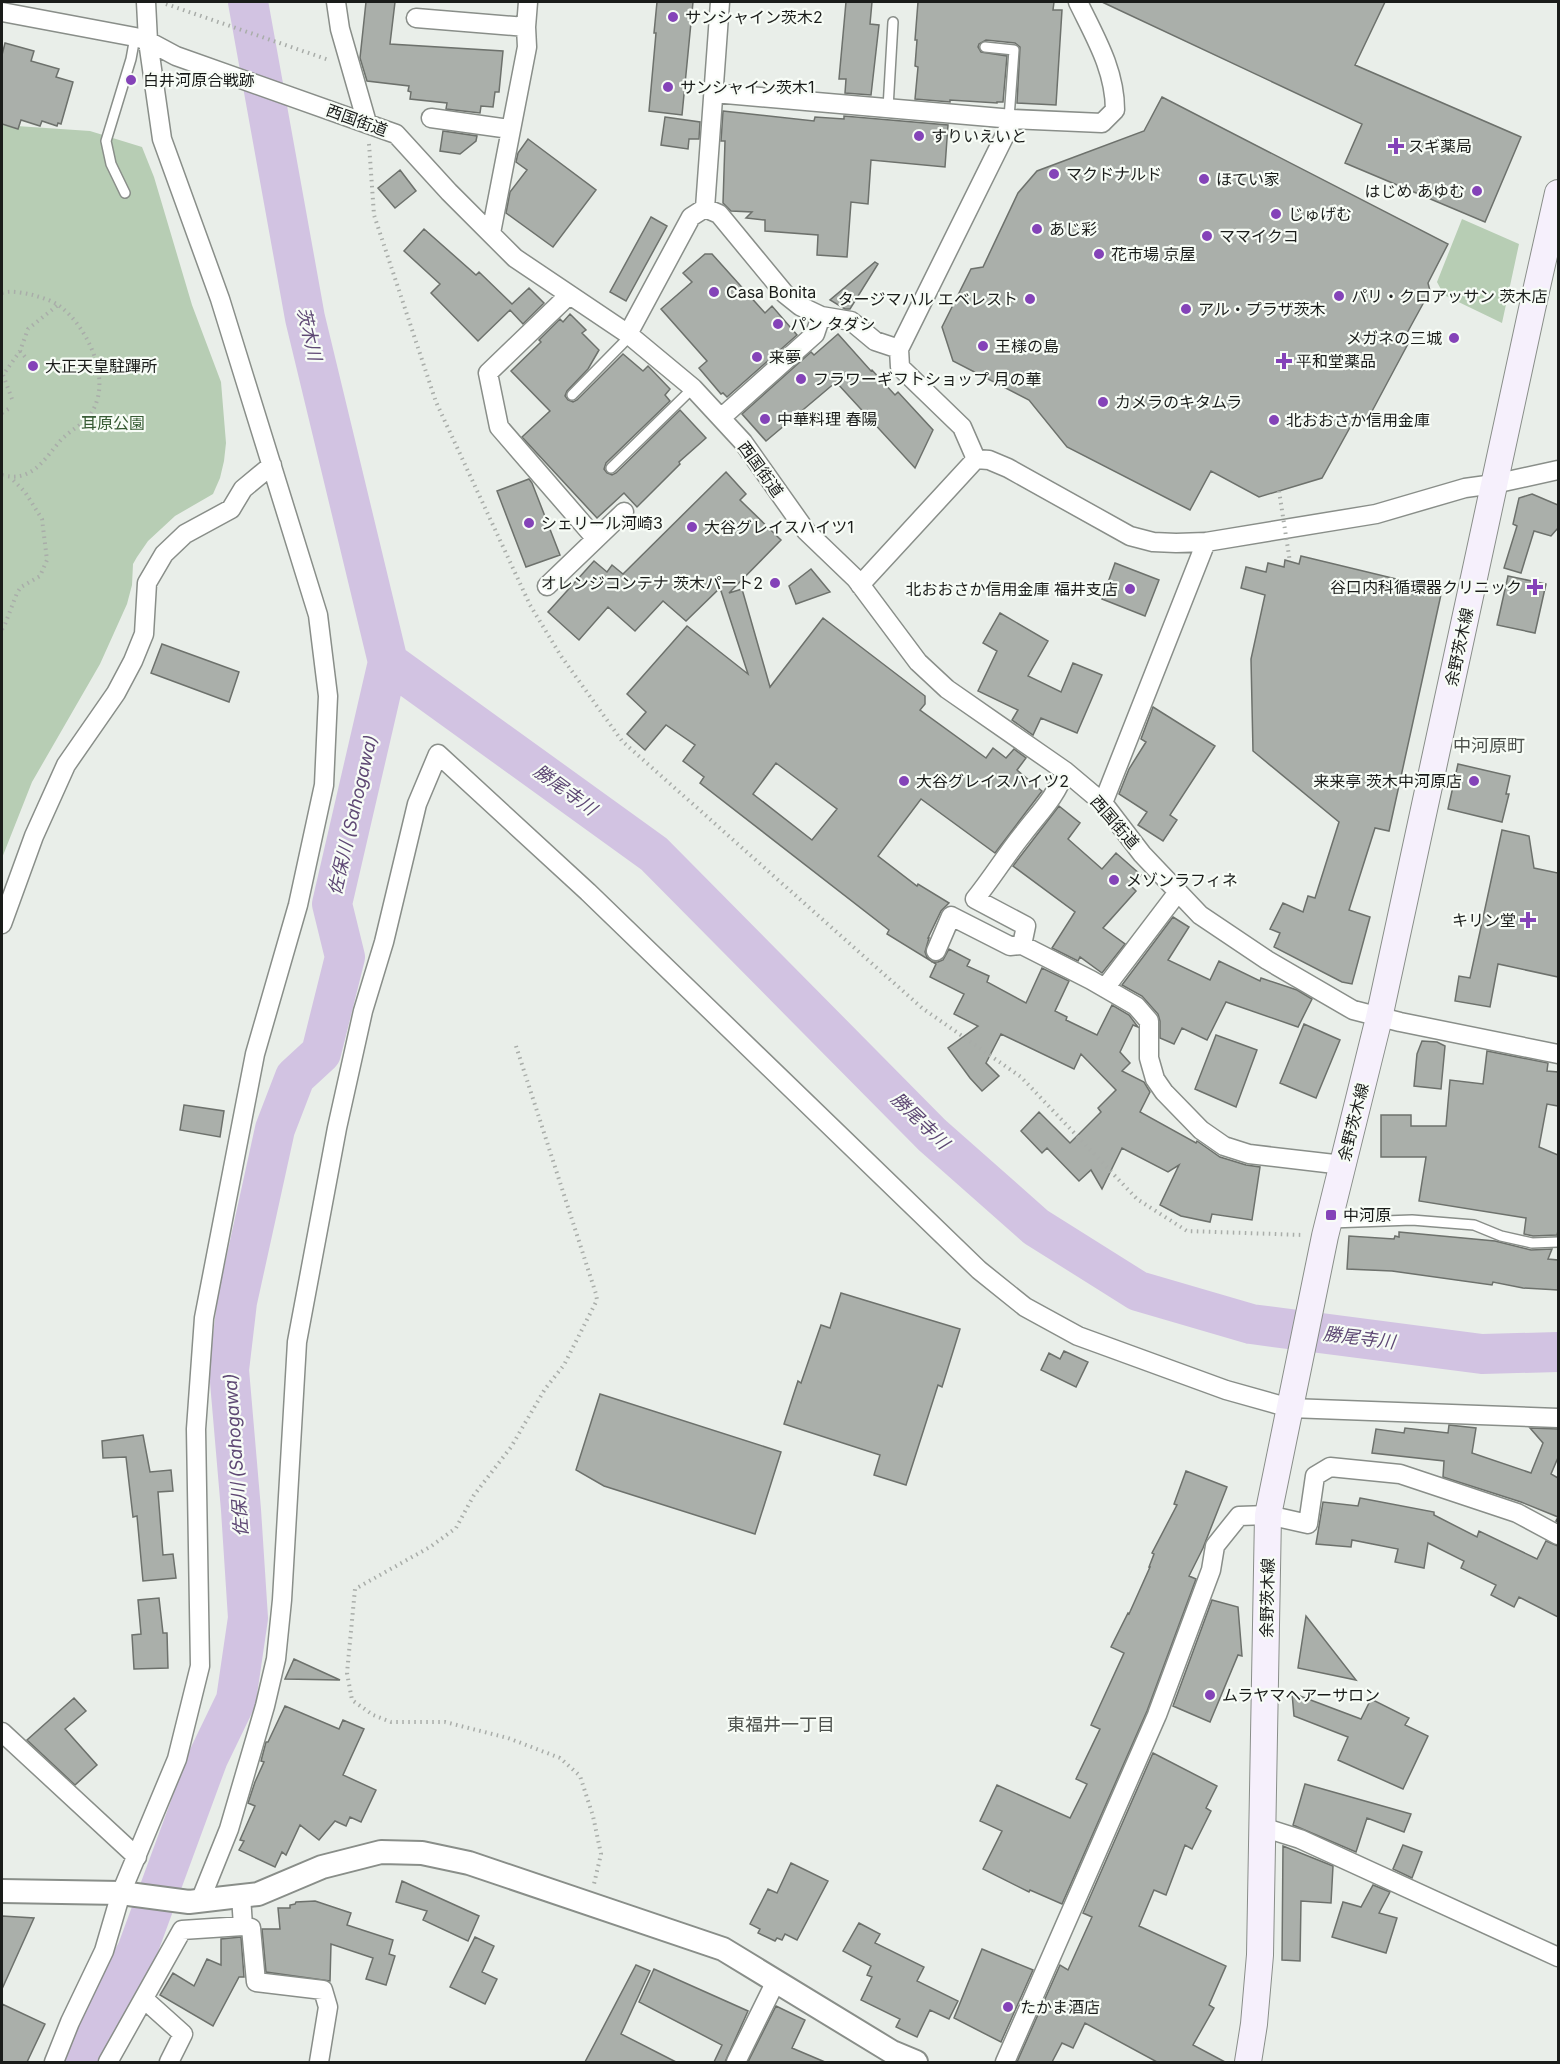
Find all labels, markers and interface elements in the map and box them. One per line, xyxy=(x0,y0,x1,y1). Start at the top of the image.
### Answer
place label: サンシャイン茨木2 xyxy=(685,7,823,27)
marker: サンシャイン茨木2 xyxy=(666,10,680,24)
place label: 白井河原合戦跡 xyxy=(143,70,255,90)
marker: 白井河原合戦跡 xyxy=(124,73,138,87)
place label: サンシャイン茨木1 xyxy=(680,77,815,97)
marker: サンシャイン茨木1 xyxy=(661,80,675,94)
street label: 西国街道 xyxy=(324,100,390,140)
place label: すりいえいと xyxy=(931,126,1027,146)
marker: すりいえいと xyxy=(912,129,926,143)
place label: スギ薬局 xyxy=(1408,136,1472,156)
marker: スギ薬局 xyxy=(1389,139,1403,153)
place label: マクドナルド xyxy=(1066,164,1162,184)
marker: マクドナルド xyxy=(1047,167,1061,181)
place label: ほてい家 xyxy=(1216,169,1280,189)
marker: ほてい家 xyxy=(1197,172,1211,186)
place label: はじめ あゆむ xyxy=(1364,181,1465,201)
marker: はじめ あゆむ xyxy=(1470,184,1484,198)
place label: じゅげむ xyxy=(1288,204,1352,224)
marker: じゅげむ xyxy=(1269,207,1283,221)
place label: あじ彩 xyxy=(1049,219,1097,239)
marker: あじ彩 xyxy=(1030,222,1044,236)
place label: ママイクコ xyxy=(1219,226,1299,246)
marker: ママイクコ xyxy=(1200,229,1214,243)
place label: 花市場 京屋 xyxy=(1111,244,1196,264)
marker: 花市場 京屋 xyxy=(1092,247,1106,261)
place label: Casa Bonita xyxy=(726,282,816,302)
marker: Casa Bonita xyxy=(707,285,721,299)
place label: パリ・クロアッサン 茨木店 xyxy=(1351,286,1548,306)
place label: タージマハル エベレスト xyxy=(838,289,1018,309)
marker: パリ・クロアッサン 茨木店 xyxy=(1332,289,1346,303)
marker: タージマハル エベレスト xyxy=(1023,292,1037,306)
place label: アル・プラザ茨木 xyxy=(1198,299,1326,319)
marker: アル・プラザ茨木 xyxy=(1179,302,1193,316)
water label: 茨木川 xyxy=(293,305,326,365)
place label: パン タダシ xyxy=(790,314,876,334)
marker: パン タダシ xyxy=(771,317,785,331)
place label: メガネの三城 xyxy=(1346,328,1442,348)
marker: メガネの三城 xyxy=(1447,331,1461,345)
place label: 王様の島 xyxy=(995,336,1059,356)
marker: 王様の島 xyxy=(976,339,990,353)
place label: 来夢 xyxy=(769,347,801,367)
marker: 来夢 xyxy=(750,350,764,364)
place label: 平和堂薬品 xyxy=(1296,351,1376,371)
marker: 平和堂薬品 xyxy=(1277,354,1291,368)
place label: 大正天皇駐蹕所 xyxy=(45,356,157,376)
marker: 大正天皇駐蹕所 xyxy=(26,359,40,373)
place label: フラワーギフトショップ 月の華 xyxy=(813,369,1042,389)
marker: フラワーギフトショップ 月の華 xyxy=(794,372,808,386)
place label: カメラのキタムラ xyxy=(1115,392,1242,412)
marker: カメラのキタムラ xyxy=(1096,395,1110,409)
place label: 中華料理 春陽 xyxy=(777,409,878,429)
place label: 北おおさか信用金庫 xyxy=(1286,410,1430,430)
marker: 中華料理 春陽 xyxy=(758,412,772,426)
park label: 耳原公園 xyxy=(81,413,145,433)
marker: 北おおさか信用金庫 xyxy=(1267,413,1281,427)
street label: 西国街道 xyxy=(734,437,788,501)
place label: シェリール河崎3 xyxy=(541,513,663,533)
marker: シェリール河崎3 xyxy=(522,516,536,530)
place label: 大谷グレイスハイツ1 xyxy=(704,517,854,537)
marker: 大谷グレイスハイツ1 xyxy=(685,520,699,534)
place label: オレンジコンテナ 茨木パート2 xyxy=(541,573,763,593)
marker: オレンジコンテナ 茨木パート2 xyxy=(768,576,782,590)
place label: 谷口内科循環器クリニック xyxy=(1330,577,1522,597)
marker: 谷口内科循環器クリニック xyxy=(1526,578,1544,596)
place label: 北おおさか信用金庫 福井支店 xyxy=(905,579,1118,599)
marker: 北おおさか信用金庫 福井支店 xyxy=(1123,582,1137,596)
street label: 余野茨木線 xyxy=(1441,606,1477,688)
water label: 佐保川 (Sahogawa) xyxy=(324,733,381,897)
district label: 中河原町 xyxy=(1453,735,1525,756)
water label: 勝尾寺川 xyxy=(530,760,602,820)
place label: 大谷グレイスハイツ2 xyxy=(916,771,1069,791)
place label: 来来亭 茨木中河原店 xyxy=(1313,771,1462,791)
marker: 大谷グレイスハイツ2 xyxy=(897,774,911,788)
marker: 来来亭 茨木中河原店 xyxy=(1467,774,1481,788)
street label: 西国街道 xyxy=(1086,791,1144,853)
place label: メゾンラフィネ xyxy=(1126,870,1238,890)
marker: メゾンラフィネ xyxy=(1107,873,1121,887)
place label: キリン堂 xyxy=(1452,910,1516,930)
marker: キリン堂 xyxy=(1521,913,1535,927)
street label: 余野茨木線 xyxy=(1334,1081,1372,1163)
water label: 勝尾寺川 xyxy=(887,1088,955,1155)
place label: 中河原 xyxy=(1343,1205,1391,1225)
marker: 中河原 xyxy=(1324,1208,1338,1222)
water label: 勝尾寺川 xyxy=(1322,1323,1398,1353)
water label: 佐保川 (Sahogawa) xyxy=(219,1373,252,1537)
street label: 余野茨木線 xyxy=(1256,1558,1278,1638)
place label: ムラヤマヘアーサロン xyxy=(1222,1685,1380,1705)
marker: ムラヤマヘアーサロン xyxy=(1203,1688,1217,1702)
district label: 東福井一丁目 xyxy=(727,1714,835,1735)
place label: たかま酒店 xyxy=(1020,1997,1100,2017)
marker: たかま酒店 xyxy=(1001,2000,1015,2014)

